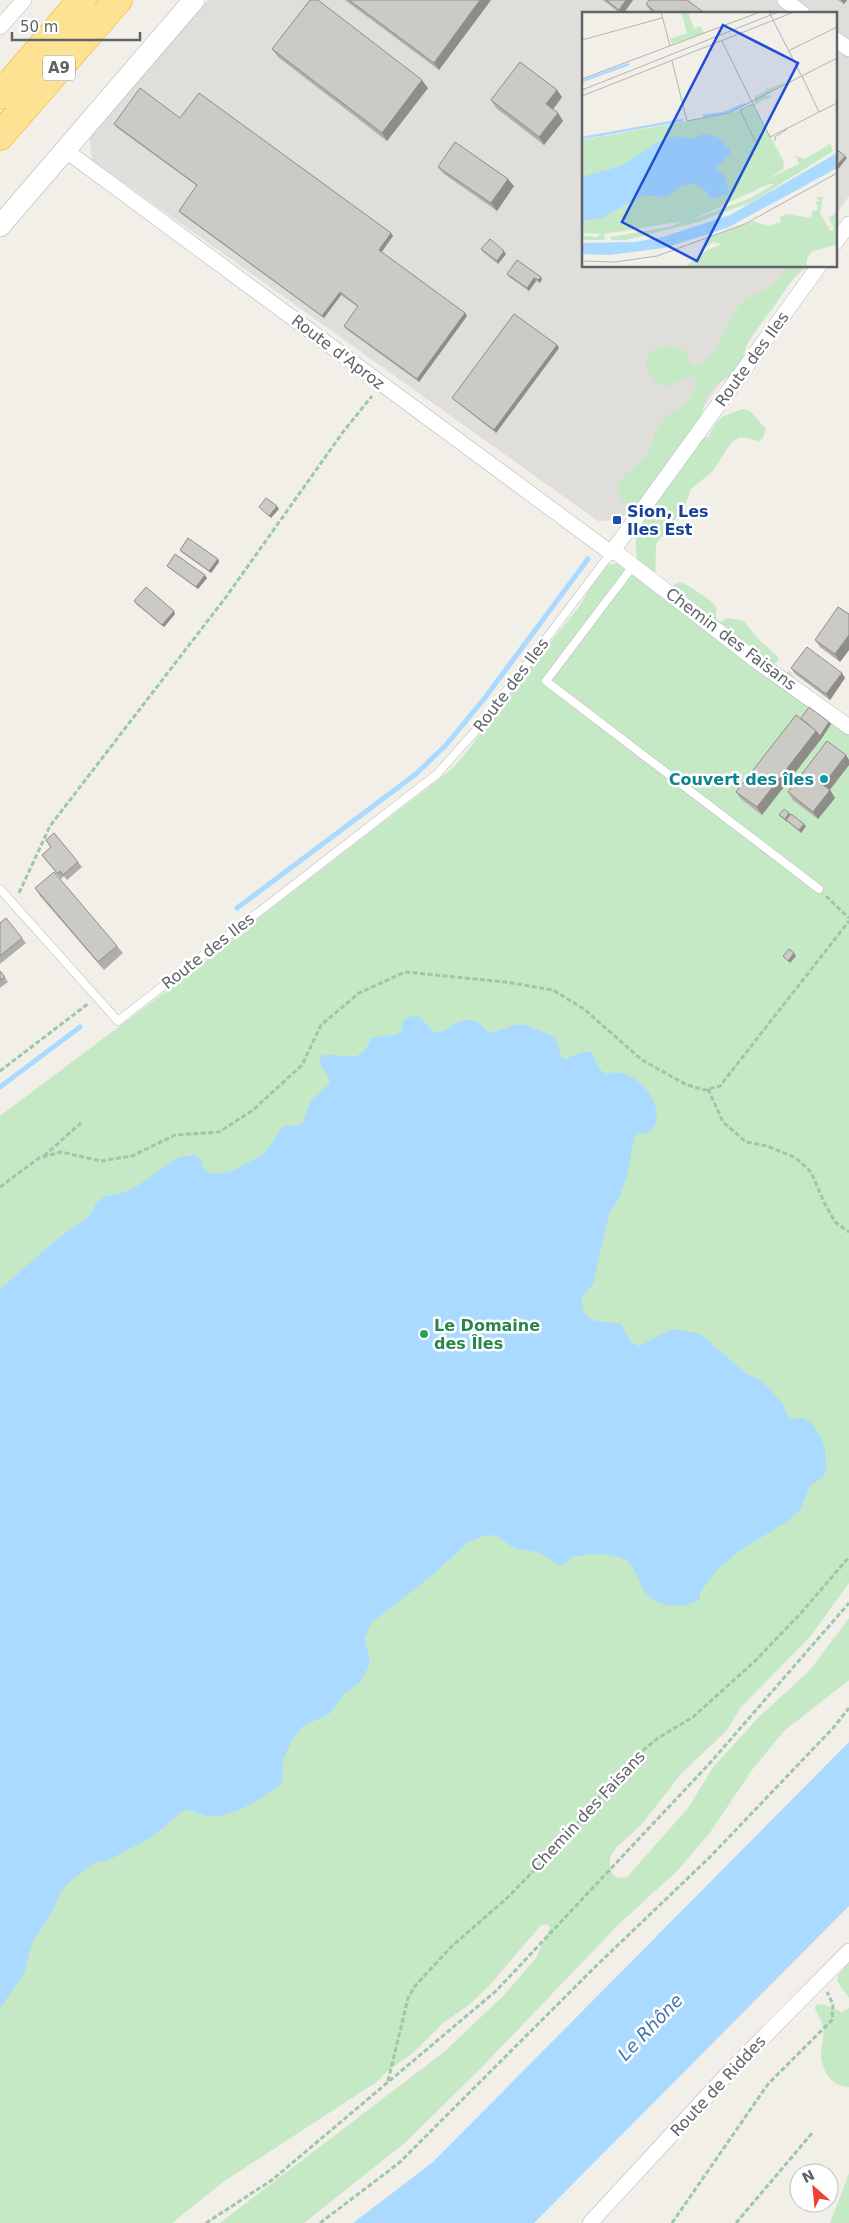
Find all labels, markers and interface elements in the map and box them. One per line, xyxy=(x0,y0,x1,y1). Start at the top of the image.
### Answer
scale bar xyxy=(12,10,140,42)
inset map xyxy=(582,12,836,268)
text: 50 m xyxy=(20,18,58,36)
road number: A9 xyxy=(43,56,75,80)
street label: Route des Iles xyxy=(711,308,793,410)
street label: Route d'Aproz xyxy=(288,311,388,393)
place label: Sion, Les Iles Est xyxy=(627,502,709,539)
marker: Sion, Les Iles Est xyxy=(611,514,623,526)
street label: Chemin des Faisans xyxy=(662,584,800,694)
street label: Route des Iles xyxy=(470,634,552,736)
place label: Couvert des îles xyxy=(669,770,814,789)
marker: Couvert des îles xyxy=(818,773,830,785)
street label: Route des Iles xyxy=(158,909,258,993)
place label: Le Domaine des Îles xyxy=(434,1316,540,1353)
marker: Le Domaine des Îles xyxy=(418,1328,430,1340)
street label: Chemin des Faisans xyxy=(527,1747,649,1875)
water label: Le Rhône xyxy=(613,1989,687,2065)
street label: Route de Riddes xyxy=(666,2032,770,2140)
north arrow xyxy=(789,2163,839,2213)
text: N xyxy=(799,2167,817,2186)

